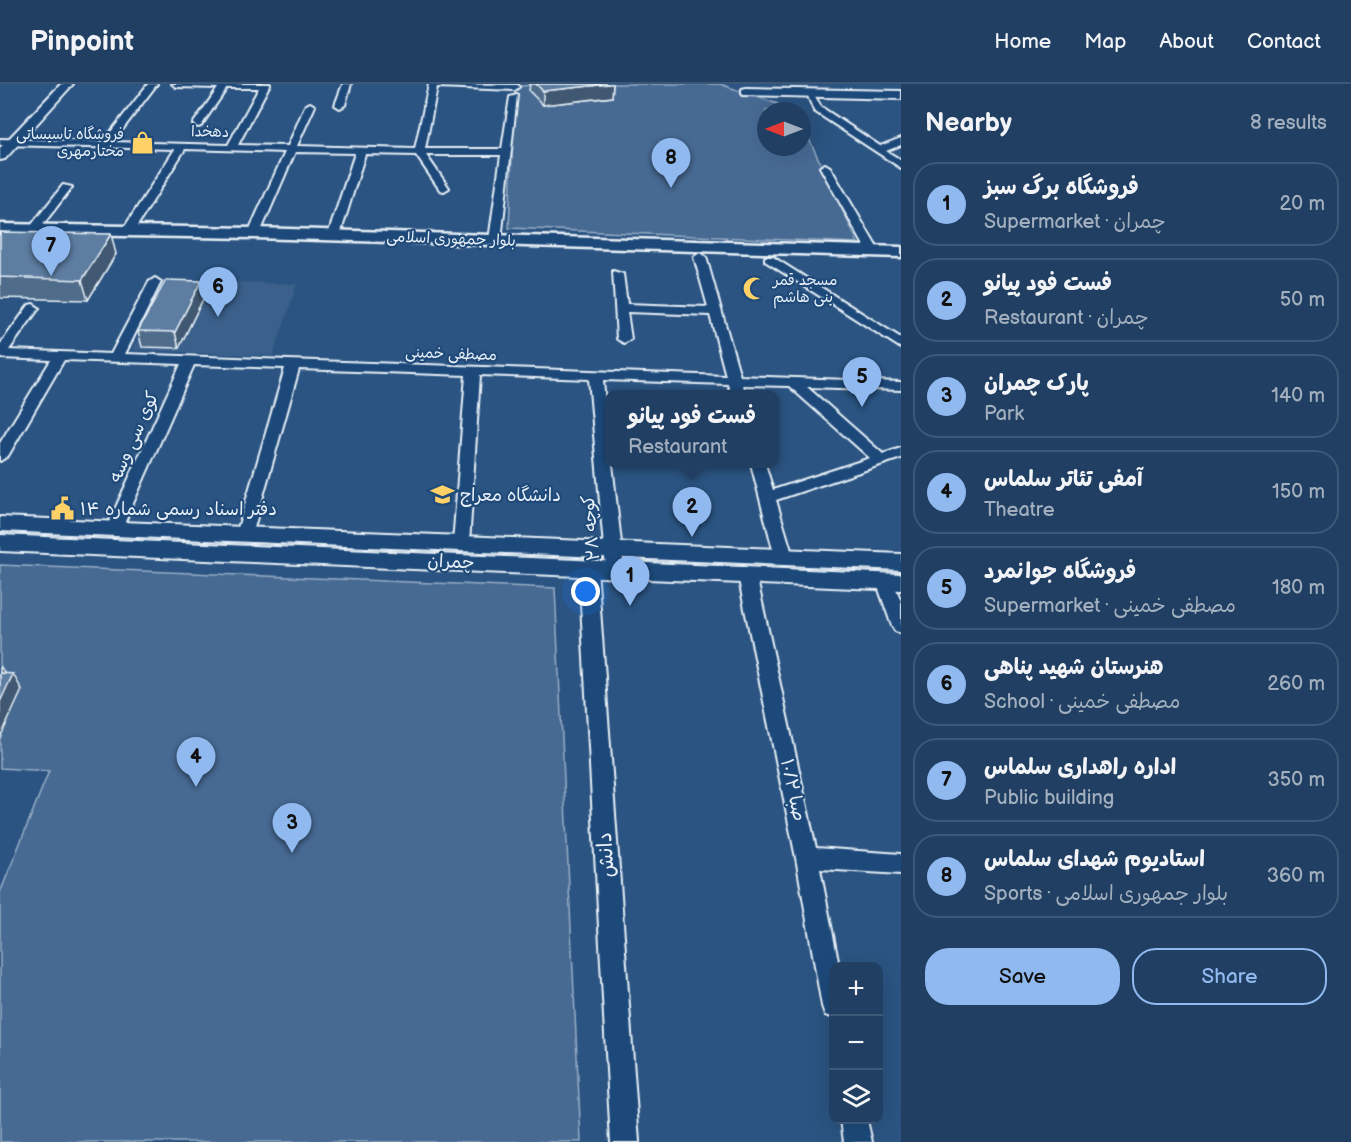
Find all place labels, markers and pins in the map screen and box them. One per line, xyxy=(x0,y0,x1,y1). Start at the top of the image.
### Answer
place label: فروشگاه تاسیساتی مختارمهری xyxy=(16,125,124,161)
shop icon: فروشگاه تاسیساتی مختارمهری xyxy=(129,130,155,156)
pin: 8 xyxy=(652,138,690,188)
pin: 7 xyxy=(32,226,70,276)
pin: 6 xyxy=(198,268,238,317)
place label: مسجد قمر بنی هاشم xyxy=(771,271,837,309)
mosque icon: مسجد قمر بنی هاشم xyxy=(742,276,768,302)
pin: 5 xyxy=(842,358,882,407)
school or university icon: دانشگاه معراج xyxy=(429,482,455,508)
place label: دانشگاه معراج xyxy=(460,485,561,507)
pin: 2 xyxy=(672,488,712,537)
public building icon: دفتر اسناد رسمی شماره ۱۴ xyxy=(49,496,75,522)
place label: دفتر اسناد رسمی شماره ۱۴ xyxy=(80,499,277,520)
pin: 1 xyxy=(610,556,650,606)
pin: 4 xyxy=(176,738,216,787)
pin: 3 xyxy=(272,804,312,853)

